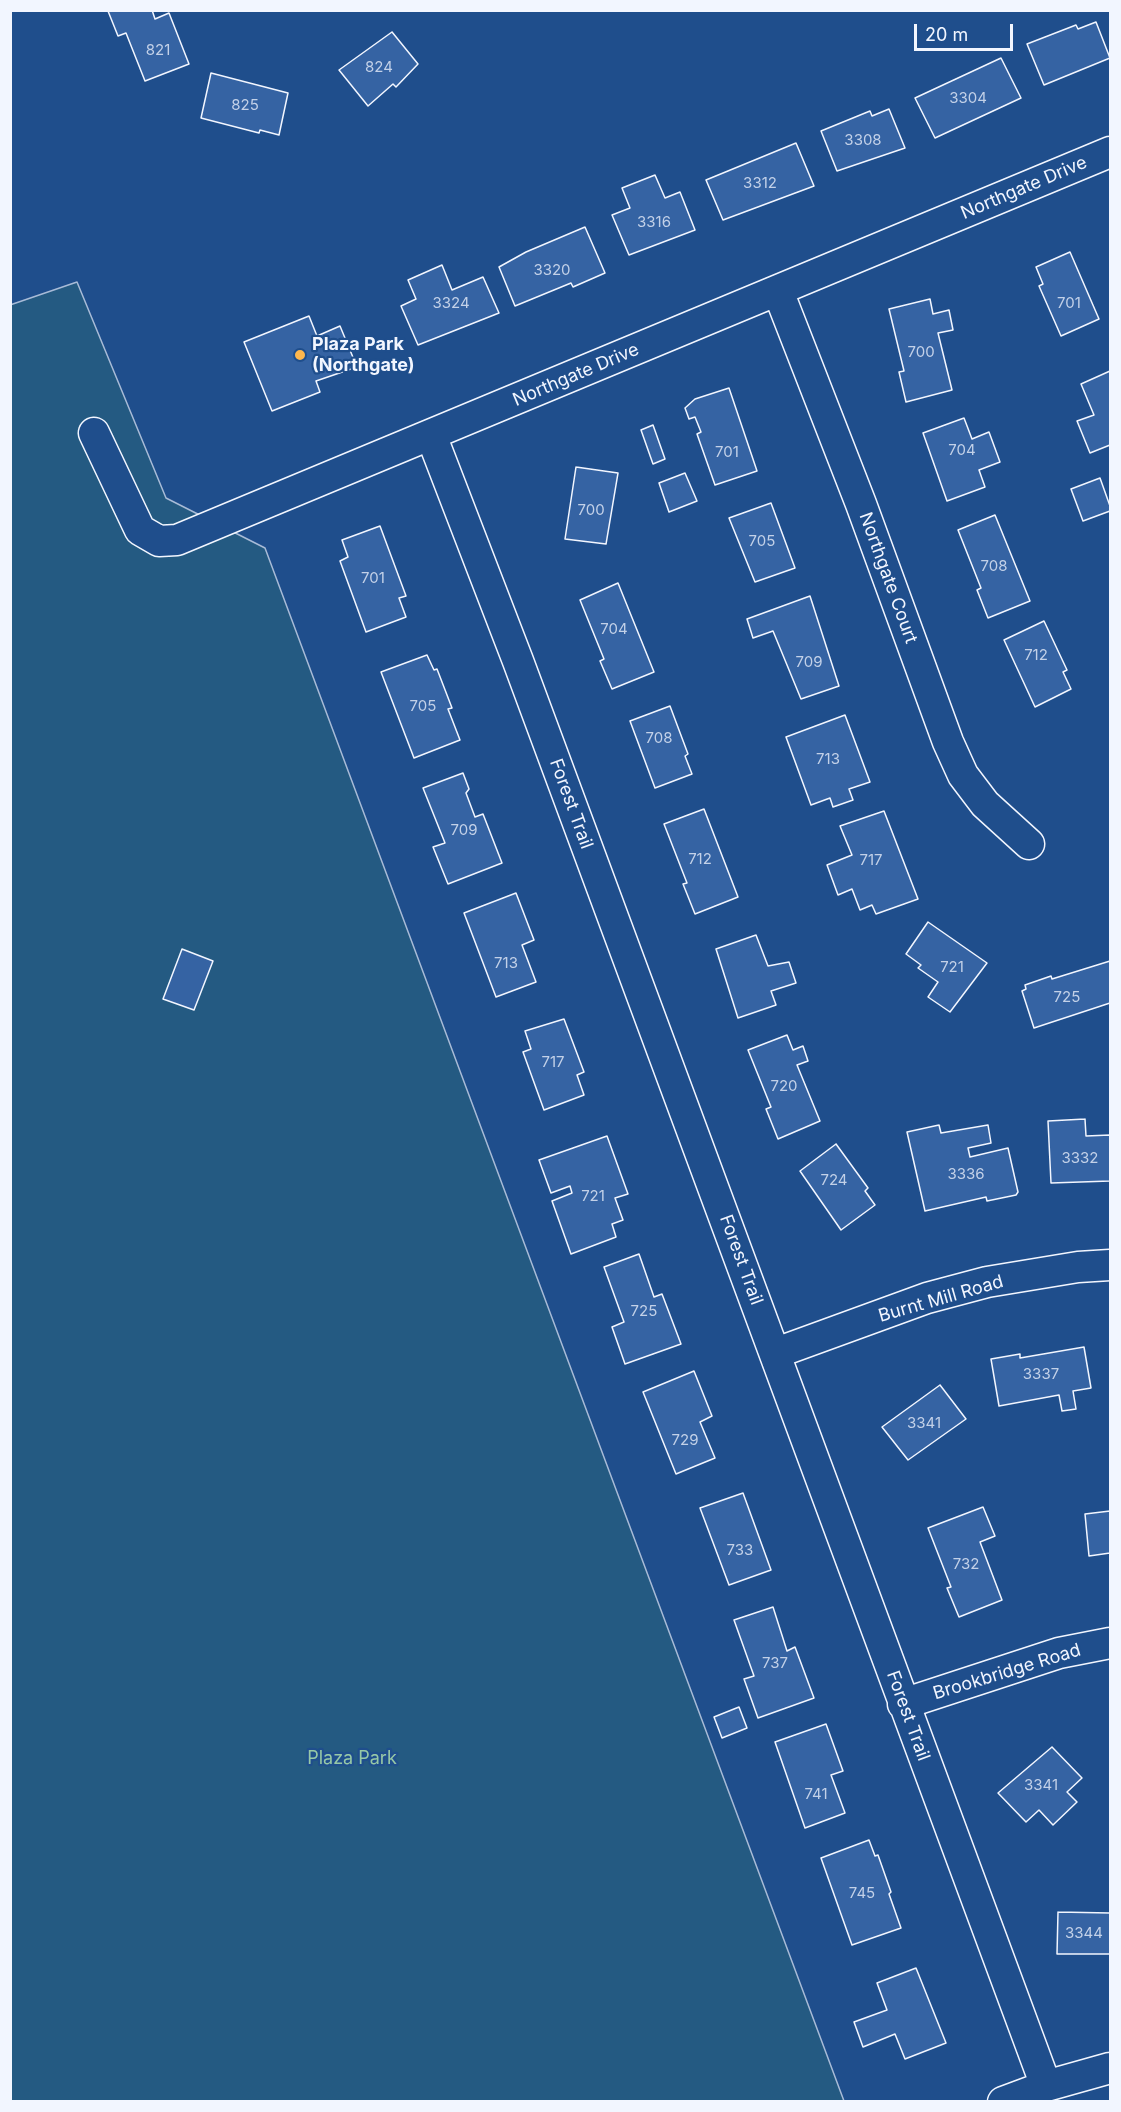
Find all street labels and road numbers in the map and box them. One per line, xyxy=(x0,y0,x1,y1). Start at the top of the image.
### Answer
street label: Northgate Drive xyxy=(958,152,1090,224)
street label: Northgate Drive xyxy=(510,339,642,411)
street label: Northgate Court xyxy=(854,510,922,646)
street label: Forest Trail xyxy=(545,756,597,852)
street label: Forest Trail xyxy=(715,1212,767,1308)
street label: Burnt Mill Road xyxy=(876,1271,1006,1327)
street label: Brookbridge Road xyxy=(931,1639,1083,1705)
street label: Forest Trail xyxy=(882,1668,934,1764)

